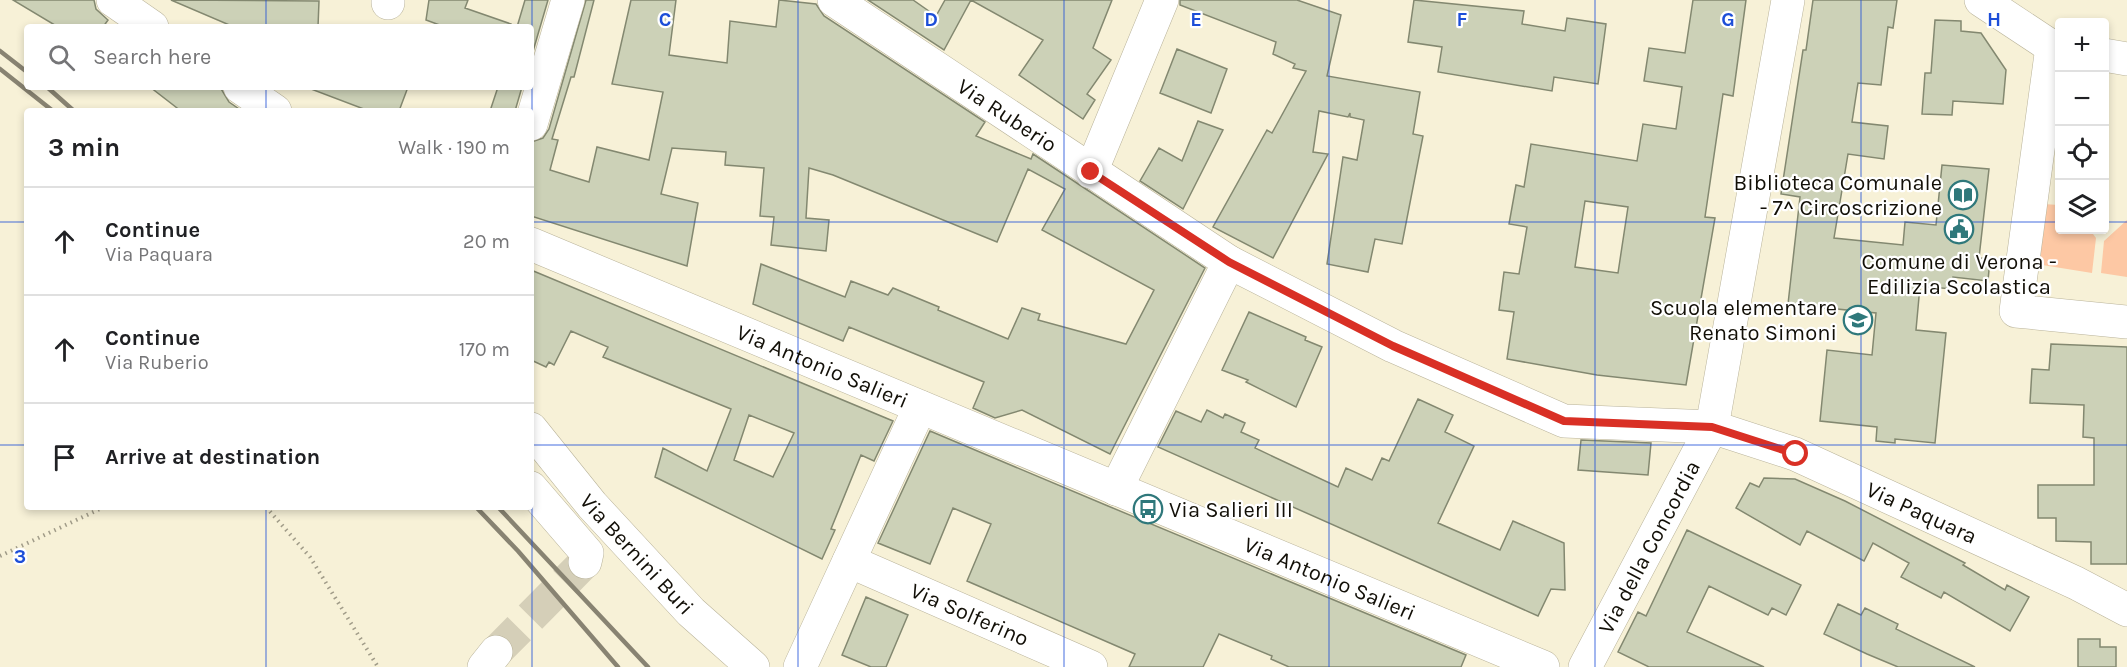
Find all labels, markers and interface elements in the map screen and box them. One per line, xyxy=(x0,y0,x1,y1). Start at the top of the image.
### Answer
text: C xyxy=(659,8,671,31)
text: D xyxy=(924,8,938,31)
text: E xyxy=(1190,8,1202,31)
text: F xyxy=(1457,8,1468,31)
text: G xyxy=(1721,8,1735,31)
text: H xyxy=(1987,8,2001,31)
map controls xyxy=(2055,18,2109,234)
button: + xyxy=(2055,18,2109,72)
search box xyxy=(24,24,534,90)
icon: search xyxy=(45,41,78,74)
text: Search here xyxy=(93,44,211,70)
button: − xyxy=(2055,72,2109,126)
street label: Via Ruberio xyxy=(952,73,1061,158)
button: locate xyxy=(2055,126,2109,180)
text: 3 min xyxy=(48,132,120,163)
text: Walk · 190 m xyxy=(398,136,510,159)
route end xyxy=(1077,158,1103,184)
place label: Biblioteca Comunale - 7^ Circoscrizione xyxy=(1733,170,1942,221)
library icon: Biblioteca Comunale - 7^ Circoscrizione xyxy=(1947,179,1979,211)
button: layers xyxy=(2055,180,2109,234)
public building icon: Comune di Verona - Edilizia Scolastica xyxy=(1943,213,1975,245)
text: Continue xyxy=(105,217,200,243)
icon: ahead xyxy=(48,225,81,258)
text: 20 m xyxy=(463,230,510,253)
text: Via Paquara xyxy=(105,243,213,266)
place label: Comune di Verona - Edilizia Scolastica xyxy=(1861,249,2057,300)
place label: Scuola elementare Renato Simoni xyxy=(1650,295,1837,346)
school or university icon: Scuola elementare Renato Simoni xyxy=(1842,304,1874,336)
street label: Via Antonio Salieri xyxy=(732,319,912,414)
text: Continue xyxy=(105,325,200,351)
icon: ahead xyxy=(48,333,81,366)
text: 170 m xyxy=(459,338,510,361)
text: Via Ruberio xyxy=(105,351,209,374)
route start xyxy=(1782,440,1808,466)
icon: arrive xyxy=(48,441,81,474)
text: Arrive at destination xyxy=(105,444,320,470)
street label: Via della Concordia xyxy=(1593,456,1706,638)
street label: Via Paquara xyxy=(1862,477,1981,550)
street label: Via Bernini Buri xyxy=(574,489,699,620)
bus stop icon: Via Salieri III xyxy=(1132,493,1164,525)
place label: Via Salieri III xyxy=(1169,497,1293,523)
street label: Via Antonio Salieri xyxy=(1240,531,1419,626)
text: 3 xyxy=(14,545,26,568)
street label: Via Solferino xyxy=(906,578,1033,652)

